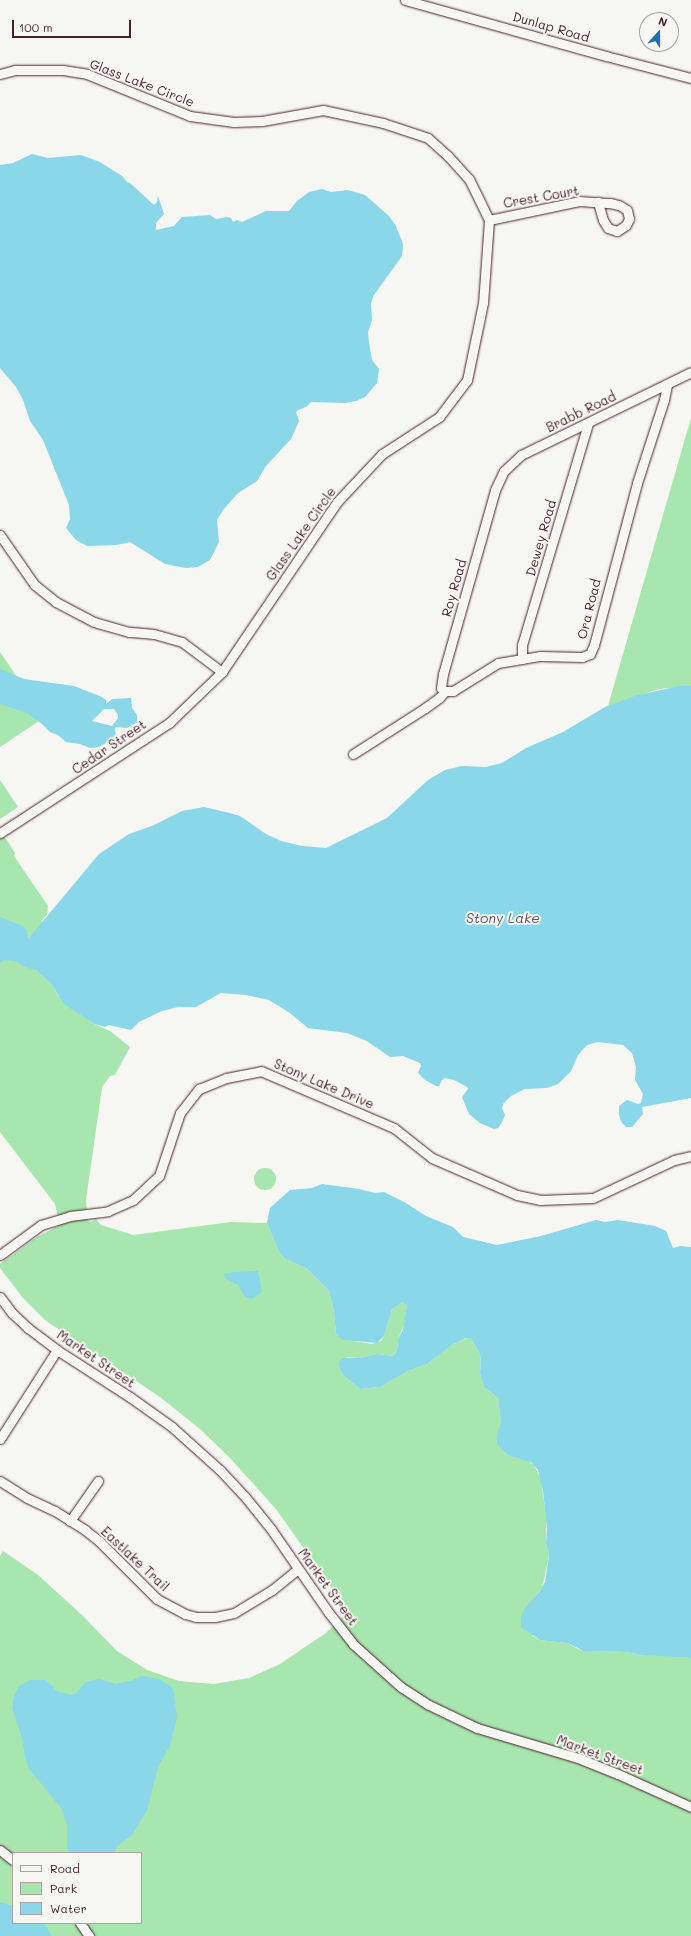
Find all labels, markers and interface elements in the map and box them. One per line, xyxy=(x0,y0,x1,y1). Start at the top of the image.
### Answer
street label: Dunlap Road xyxy=(511,9,591,45)
scale bar xyxy=(14,12,133,38)
north arrow xyxy=(639,12,679,52)
text: N xyxy=(657,13,670,30)
text: 100 m xyxy=(19,19,53,35)
street label: Glass Lake Circle xyxy=(88,56,196,110)
street label: Crest Court xyxy=(502,183,580,211)
street label: Brabb Road xyxy=(544,388,618,436)
street label: Glass Lake Circle xyxy=(263,484,339,584)
street label: Dewey Road xyxy=(523,498,559,578)
street label: Roy Road xyxy=(438,557,470,619)
street label: Ora Road xyxy=(574,577,604,641)
street label: Cedar Street xyxy=(69,717,149,777)
water label: Stony Lake xyxy=(466,910,540,926)
street label: Stony Lake Drive xyxy=(272,1056,376,1112)
street label: Market Street xyxy=(54,1327,138,1391)
street label: Eastlake Trail xyxy=(98,1524,172,1594)
street label: Market Street xyxy=(295,1546,361,1628)
street label: Market Street xyxy=(554,1732,646,1778)
legend xyxy=(12,1852,142,1924)
text: Road xyxy=(50,1860,80,1876)
text: Park xyxy=(50,1880,77,1896)
text: Water xyxy=(50,1900,87,1916)

